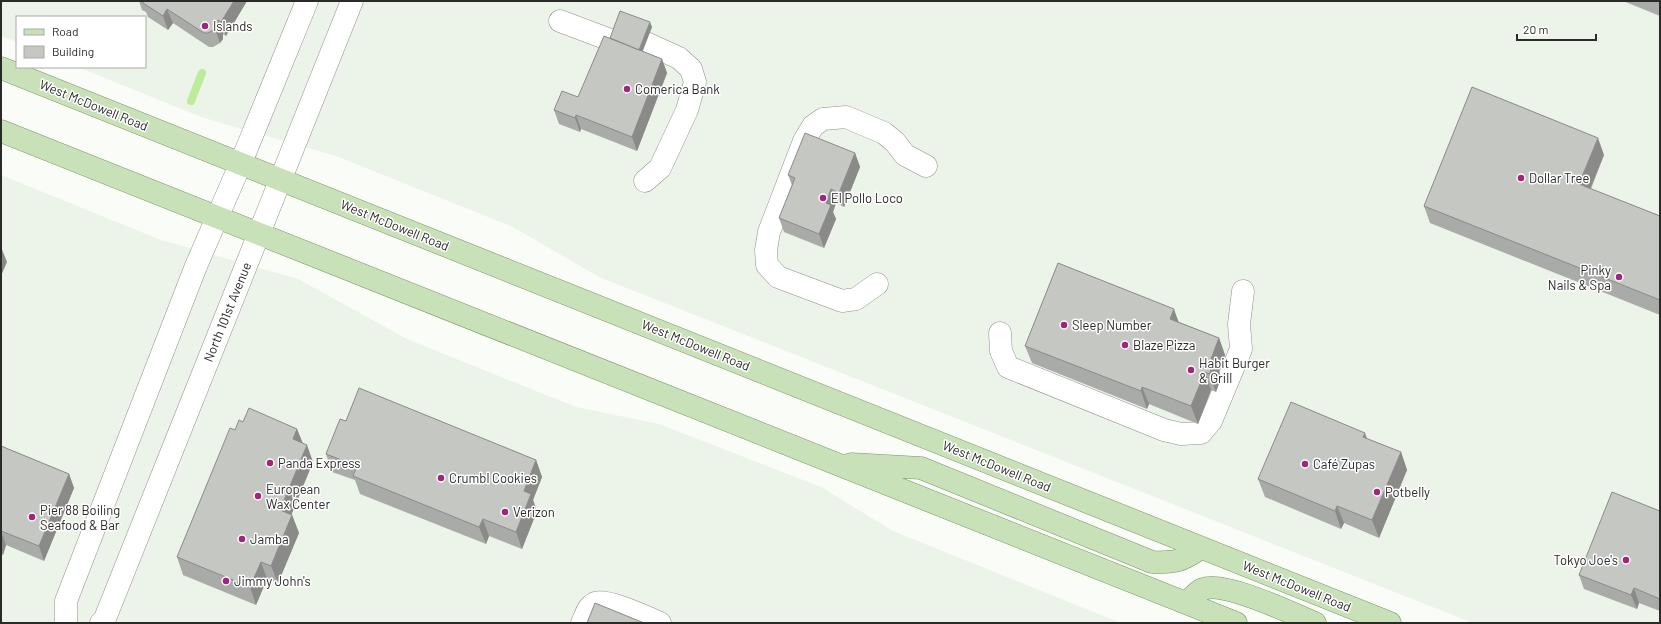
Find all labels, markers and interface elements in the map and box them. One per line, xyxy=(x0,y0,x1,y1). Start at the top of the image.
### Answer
legend xyxy=(16,16,146,68)
scale bar xyxy=(1517,16,1596,42)
place label: Islands xyxy=(213,18,253,34)
marker: Islands xyxy=(200,21,210,31)
text: 20 m xyxy=(1523,22,1549,36)
text: Road xyxy=(52,24,79,38)
text: Building xyxy=(52,44,94,58)
street label: West McDowell Road xyxy=(37,76,151,134)
place label: Comerica Bank xyxy=(635,81,720,97)
marker: Comerica Bank xyxy=(622,84,632,94)
place label: Dollar Tree xyxy=(1529,170,1589,186)
marker: Dollar Tree xyxy=(1516,173,1526,183)
place label: El Pollo Loco xyxy=(831,190,903,206)
marker: El Pollo Loco xyxy=(818,193,828,203)
street label: West McDowell Road xyxy=(338,196,452,254)
street label: North 101st Avenue xyxy=(200,260,254,364)
place label: Pinky Nails & Spa xyxy=(1548,262,1611,293)
marker: Pinky Nails & Spa xyxy=(1614,272,1624,282)
street label: West McDowell Road xyxy=(639,316,753,374)
place label: Sleep Number xyxy=(1072,317,1152,333)
marker: Sleep Number xyxy=(1059,320,1069,330)
place label: Blaze Pizza xyxy=(1133,337,1195,353)
marker: Blaze Pizza xyxy=(1120,340,1130,350)
place label: Habit Burger & Grill xyxy=(1199,355,1270,386)
marker: Habit Burger & Grill xyxy=(1186,365,1196,375)
street label: West McDowell Road xyxy=(940,437,1054,495)
place label: Panda Express xyxy=(278,455,361,471)
place label: Café Zupas xyxy=(1313,456,1375,472)
marker: Panda Express xyxy=(265,458,275,468)
marker: Café Zupas xyxy=(1300,459,1310,469)
place label: Crumbl Cookies xyxy=(449,470,537,486)
marker: Crumbl Cookies xyxy=(436,473,446,483)
place label: European Wax Center xyxy=(266,481,331,512)
place label: Potbelly xyxy=(1385,484,1430,500)
marker: Potbelly xyxy=(1372,487,1382,497)
marker: European Wax Center xyxy=(253,491,263,501)
place label: Pier 88 Boiling Seafood & Bar xyxy=(40,502,120,533)
place label: Verizon xyxy=(513,504,555,520)
marker: Verizon xyxy=(500,507,510,517)
marker: Pier 88 Boiling Seafood & Bar xyxy=(27,512,37,522)
place label: Jamba xyxy=(250,531,289,547)
marker: Jamba xyxy=(237,534,247,544)
place label: Tokyo Joe's xyxy=(1554,552,1618,568)
marker: Tokyo Joe's xyxy=(1621,555,1631,565)
street label: West McDowell Road xyxy=(1240,557,1354,615)
place label: Jimmy John's xyxy=(234,573,311,589)
marker: Jimmy John's xyxy=(221,576,231,586)

